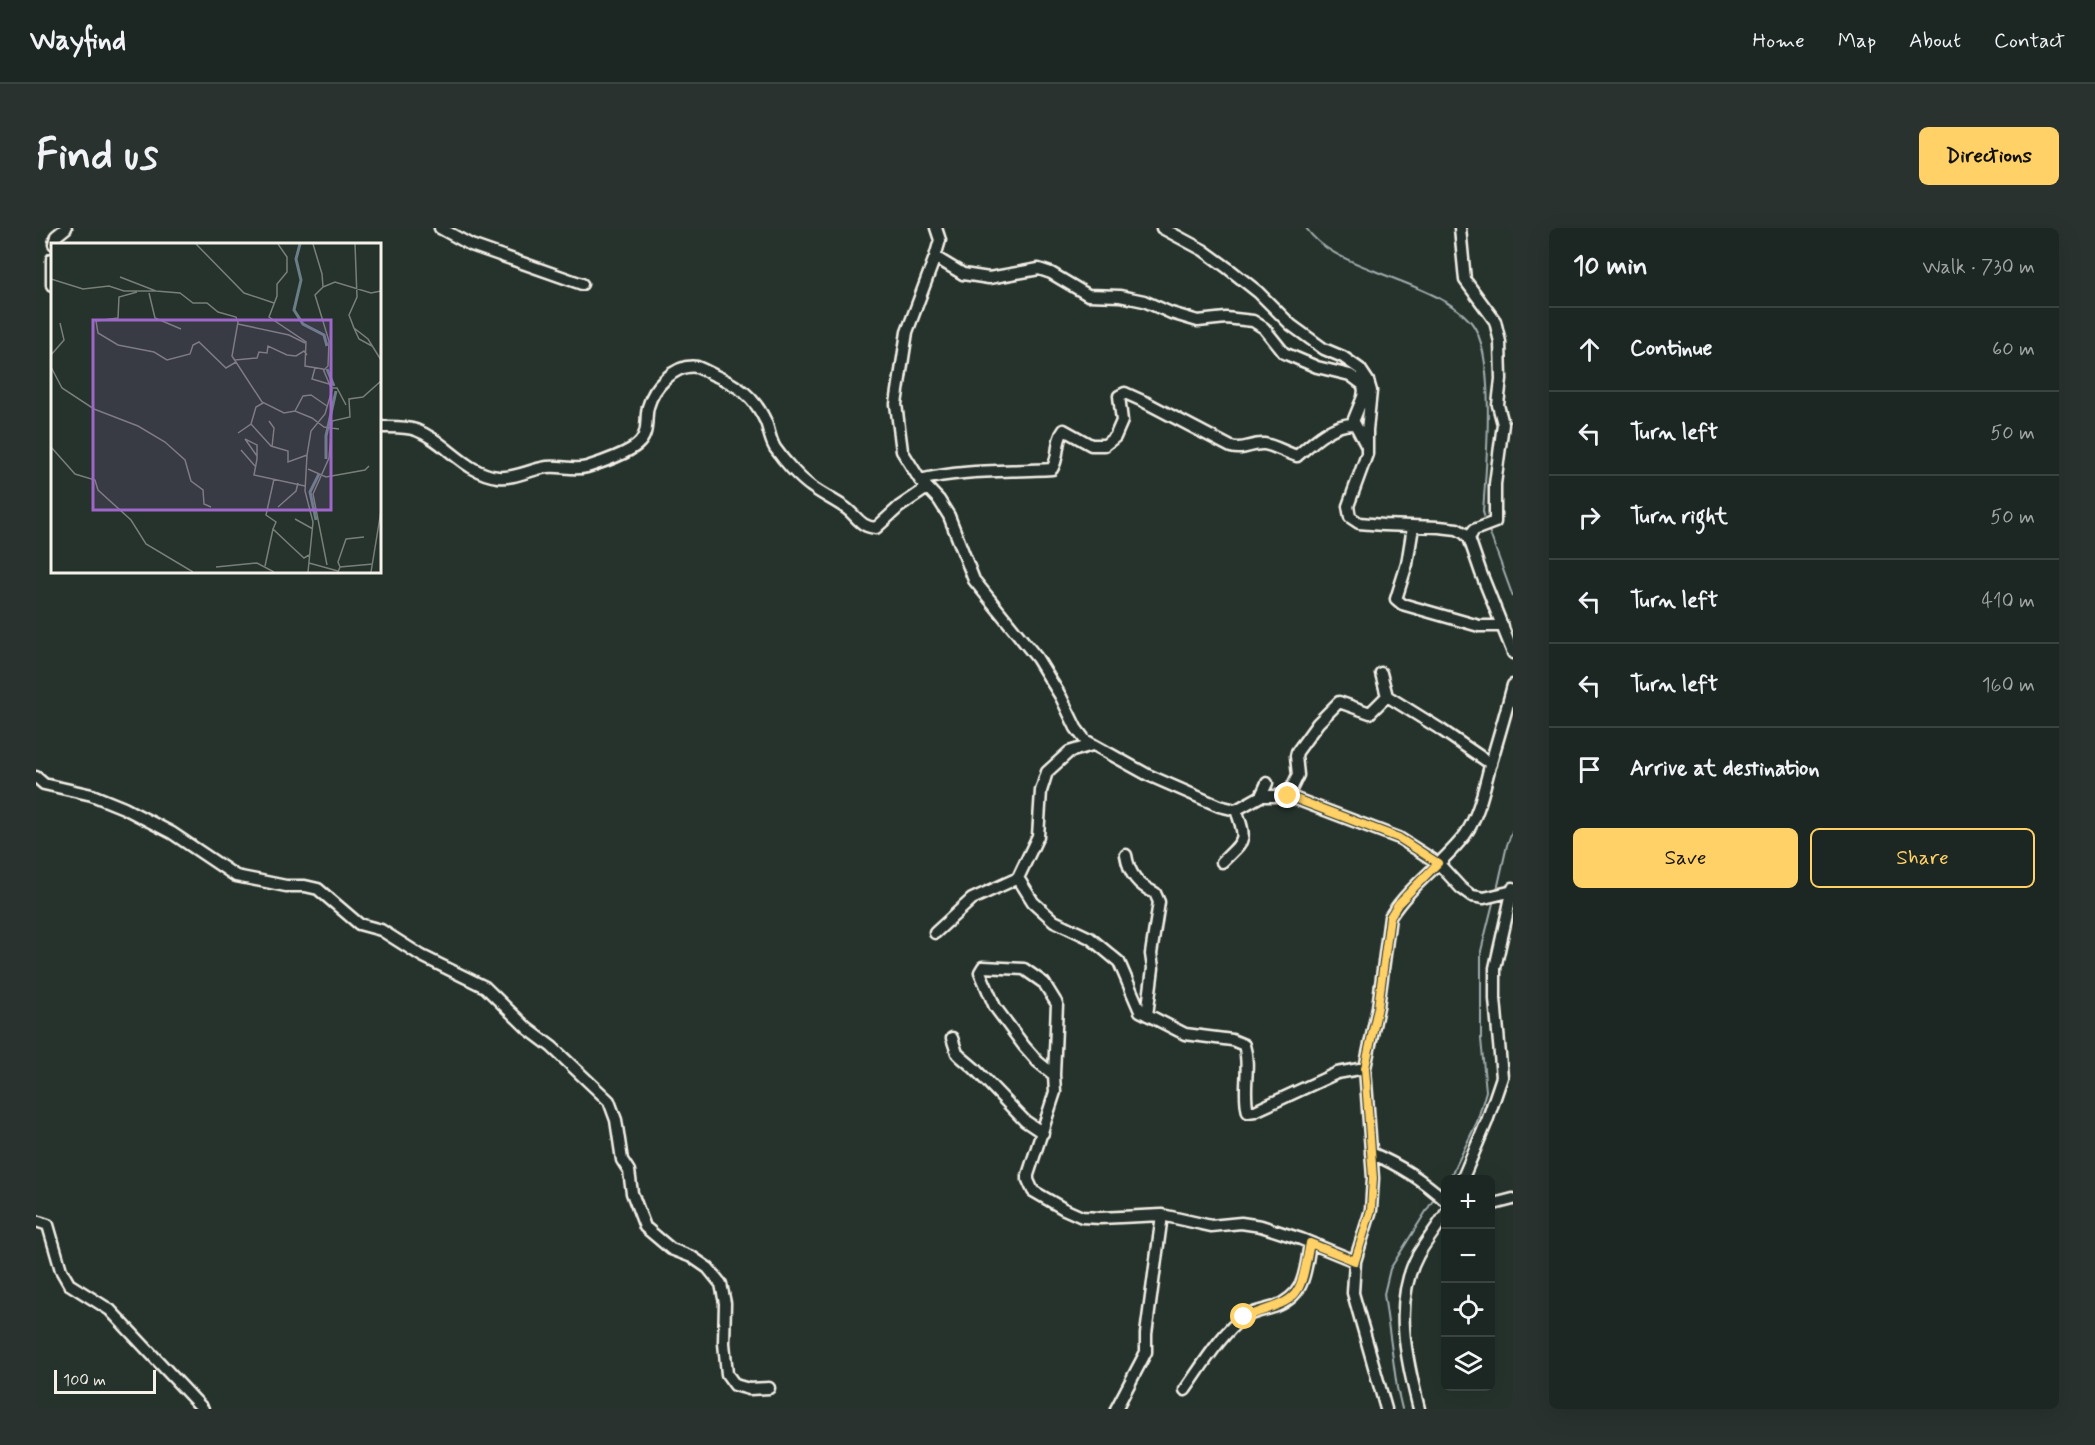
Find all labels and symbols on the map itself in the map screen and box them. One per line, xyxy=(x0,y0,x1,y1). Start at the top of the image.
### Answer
inset map xyxy=(51,243,381,573)
route end xyxy=(1274,782,1300,808)
route start xyxy=(1230,1303,1256,1329)
scale bar xyxy=(54,1367,156,1394)

